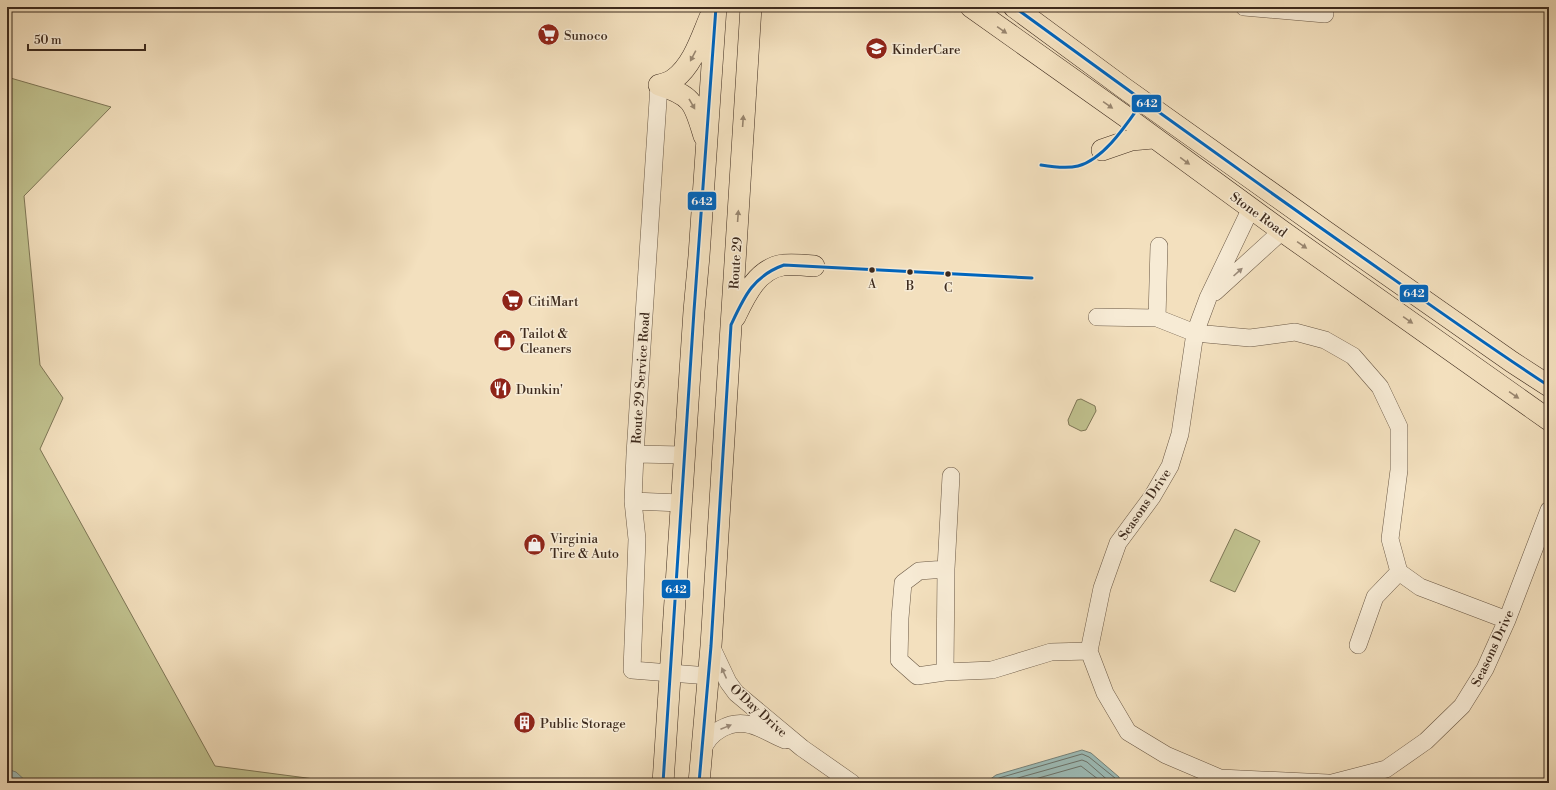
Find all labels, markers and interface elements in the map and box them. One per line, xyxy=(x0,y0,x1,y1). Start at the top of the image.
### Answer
supermarket icon: Sunoco xyxy=(536,22,562,48)
scale bar xyxy=(28,26,145,52)
one-way arrow xyxy=(997,26,1008,34)
place label: Sunoco xyxy=(564,28,608,44)
text: 50 m xyxy=(34,33,62,48)
school or university icon: KinderCare xyxy=(863,36,889,62)
place label: KinderCare xyxy=(892,42,961,58)
one-way arrow xyxy=(689,50,696,61)
line badge: 642 xyxy=(1131,94,1162,113)
text: 642 xyxy=(1136,97,1158,111)
one-way arrow xyxy=(688,98,695,110)
one-way arrow xyxy=(1103,101,1114,109)
one-way arrow xyxy=(740,115,747,127)
one-way arrow xyxy=(1180,156,1190,164)
street label: Stone Road xyxy=(1227,189,1290,241)
line badge: 642 xyxy=(687,191,717,211)
text: 642 xyxy=(691,195,713,209)
one-way arrow xyxy=(734,210,741,222)
street label: Route 29 xyxy=(726,236,746,290)
one-way arrow xyxy=(1296,241,1307,249)
marker: A xyxy=(867,265,877,275)
marker: B xyxy=(905,267,915,277)
one-way arrow xyxy=(1232,267,1243,276)
marker: C xyxy=(943,269,953,279)
place label: A xyxy=(867,277,877,292)
place label: B xyxy=(905,279,914,294)
place label: C xyxy=(944,281,952,296)
line badge: 642 xyxy=(1399,284,1429,303)
text: 642 xyxy=(1403,287,1425,301)
supermarket icon: CitiMart xyxy=(500,288,526,314)
place label: CitiMart xyxy=(528,294,579,310)
street label: Route 29 Service Road xyxy=(628,311,654,445)
one-way arrow xyxy=(1402,316,1413,324)
place label: Tailot & Cleaners xyxy=(520,326,572,357)
shop icon: Tailot & Cleaners xyxy=(491,327,517,353)
restaurant icon: Dunkin' xyxy=(487,376,513,402)
place label: Dunkin' xyxy=(516,382,563,398)
one-way arrow xyxy=(1508,391,1519,399)
street label: Seasons Drive xyxy=(1115,465,1175,543)
place label: Virginia Tire & Auto xyxy=(549,531,619,562)
shop icon: Virginia Tire & Auto xyxy=(522,532,548,558)
line badge: 642 xyxy=(661,579,691,599)
text: 642 xyxy=(665,583,687,597)
street label: Seasons Drive xyxy=(1468,607,1518,689)
one-way arrow xyxy=(721,668,727,679)
street label: O'Day Drive xyxy=(726,681,791,741)
building icon: Public Storage xyxy=(511,710,537,736)
place label: Public Storage xyxy=(540,716,626,732)
one-way arrow xyxy=(721,724,732,730)

